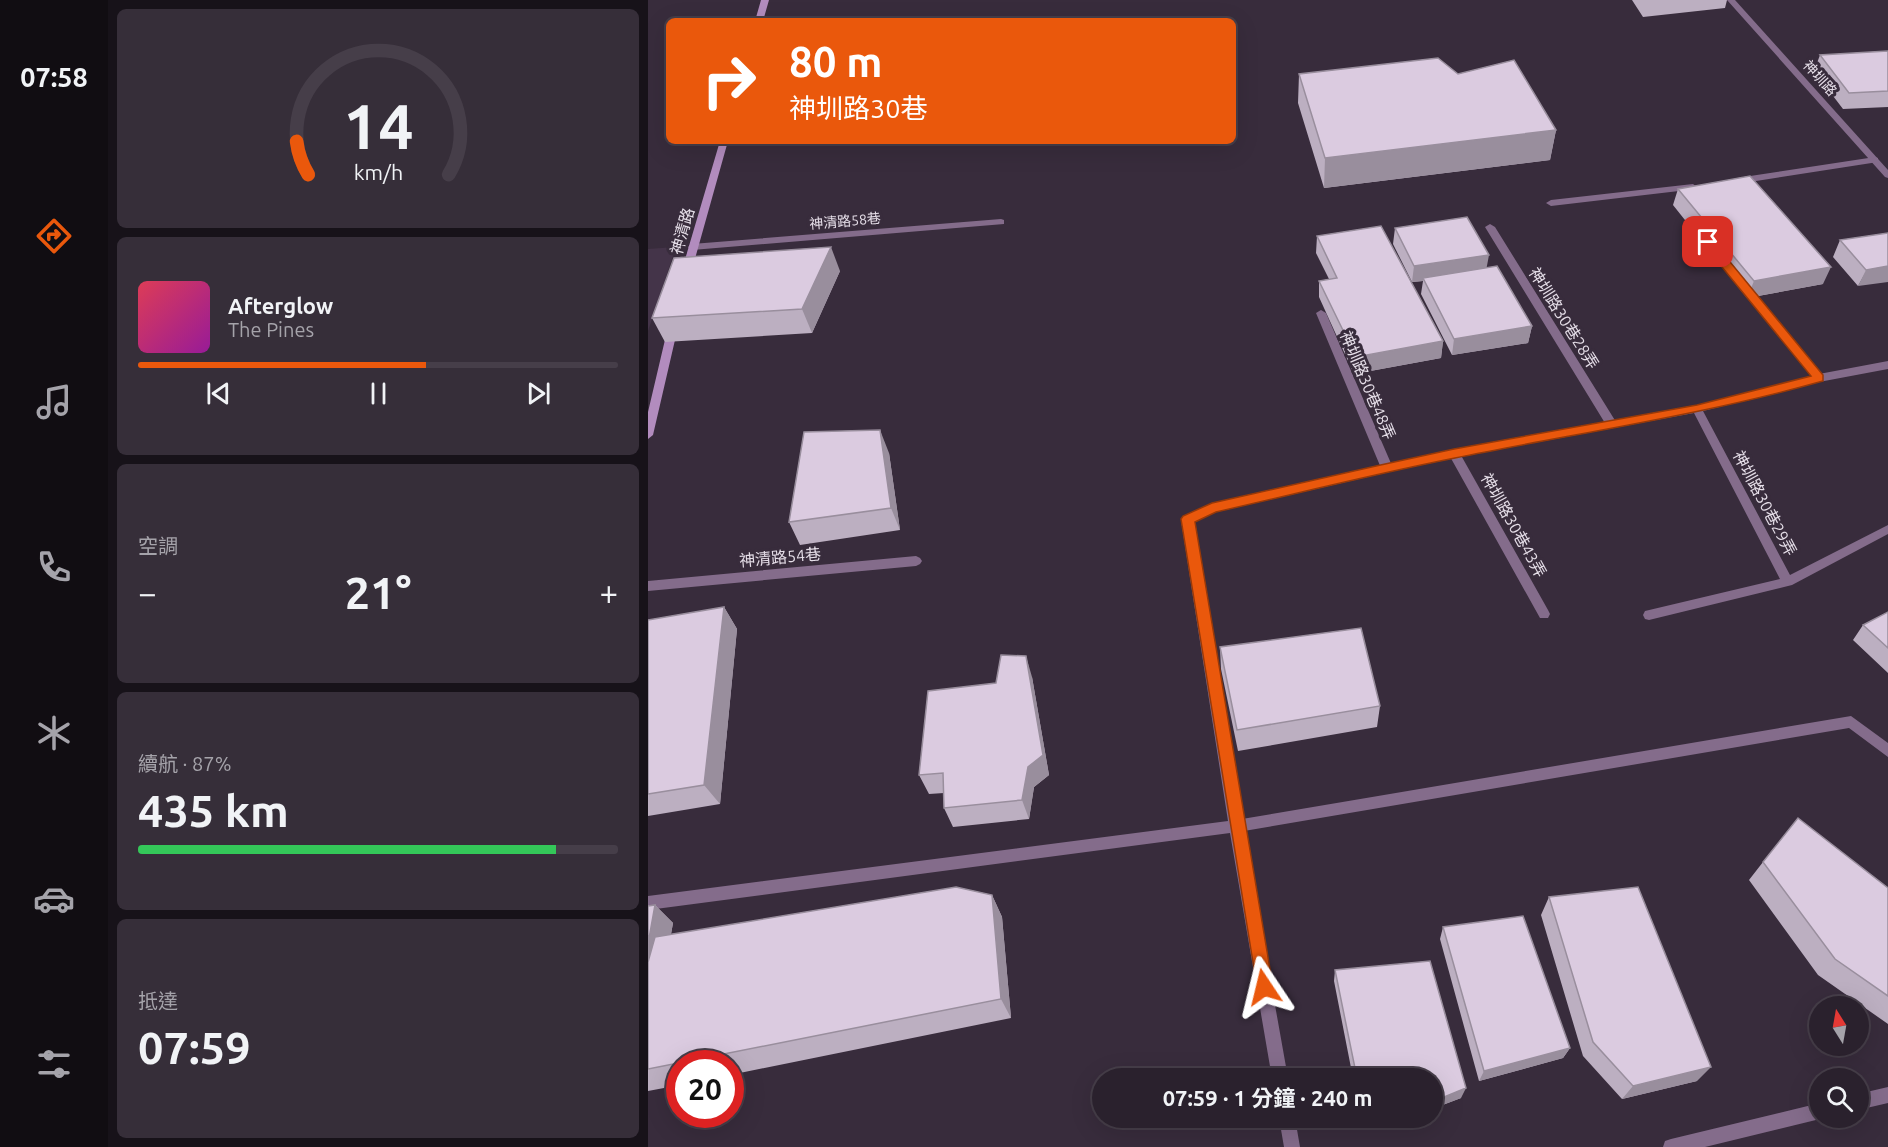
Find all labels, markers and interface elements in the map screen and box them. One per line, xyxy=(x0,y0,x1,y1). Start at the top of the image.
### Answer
text: 80 m xyxy=(789,38,883,85)
icon: right xyxy=(690,42,768,120)
street label: 神圳路 xyxy=(1800,57,1840,99)
text: 07:58 xyxy=(20,62,88,92)
text: 14 xyxy=(343,91,413,161)
text: 神圳路30巷 xyxy=(789,93,927,123)
text: km/h xyxy=(353,161,403,185)
street label: 神清路 xyxy=(667,205,697,257)
street label: 神清路58巷 xyxy=(809,210,881,232)
icon: directions xyxy=(33,215,75,257)
pin xyxy=(1682,216,1733,267)
icon: arrive xyxy=(1691,225,1724,258)
street label: 神圳路30巷28弄 xyxy=(1526,264,1602,372)
text: Afterglow xyxy=(228,293,333,318)
text: The Pines xyxy=(228,318,314,341)
street label: 神圳路30巷48弄 xyxy=(1337,328,1399,442)
icon: previous xyxy=(202,377,235,410)
icon: pause xyxy=(362,377,395,410)
icon: next xyxy=(522,377,555,410)
icon: music xyxy=(33,381,75,423)
street label: 神圳路30巷29弄 xyxy=(1730,448,1800,558)
street label: 神圳路30巷43弄 xyxy=(1478,470,1550,580)
text: 空調 xyxy=(138,534,178,557)
street label: 神清路54巷 xyxy=(738,544,822,570)
icon: phone xyxy=(33,546,75,588)
text: 21° xyxy=(345,567,411,618)
text: − xyxy=(138,574,157,611)
text: + xyxy=(599,574,618,611)
icon: climate xyxy=(33,712,75,754)
text: 續航 · 87% xyxy=(138,752,231,775)
text: 435 km xyxy=(138,785,289,836)
icon: car xyxy=(33,878,75,920)
position arrow xyxy=(1232,955,1296,1019)
text: 抵達 xyxy=(138,989,178,1012)
north arrow xyxy=(1809,996,1869,1056)
map controls xyxy=(1809,996,1869,1128)
text: 07:59 xyxy=(138,1022,251,1073)
icon: filters xyxy=(33,1043,75,1085)
speed limit sign: 20 xyxy=(666,1050,744,1128)
button: search xyxy=(1809,1068,1869,1128)
text: 07:59 · 1 分鐘 · 240 m xyxy=(1163,1085,1372,1110)

